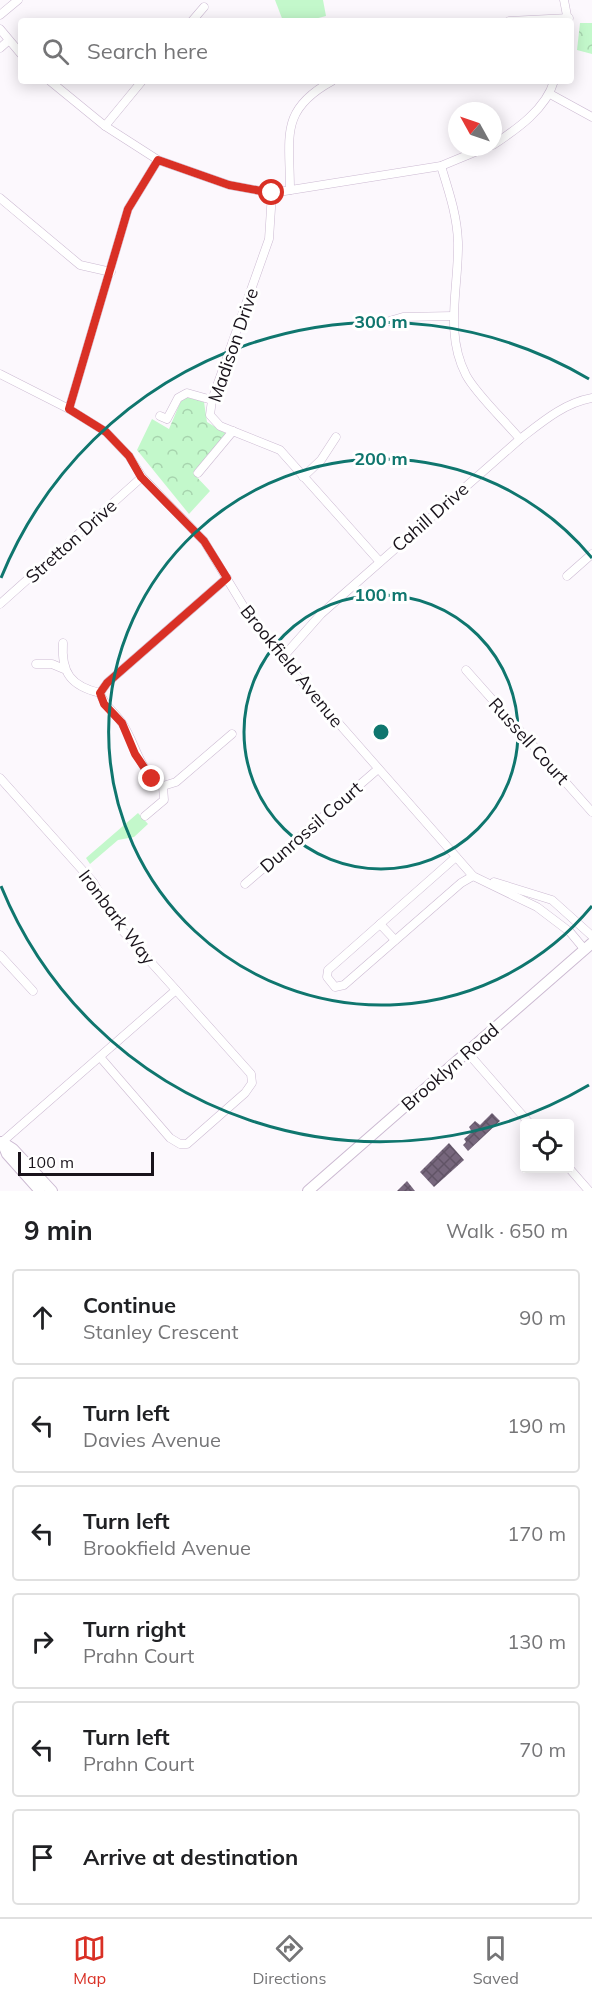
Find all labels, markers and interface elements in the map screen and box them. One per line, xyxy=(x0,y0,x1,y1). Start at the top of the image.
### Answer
search box xyxy=(18,18,574,84)
icon: search xyxy=(39,35,72,68)
text: Search here xyxy=(87,37,208,65)
north arrow xyxy=(448,102,502,156)
route start xyxy=(258,179,284,205)
street label: Madison Drive xyxy=(203,285,263,405)
text: 300 m xyxy=(354,310,408,333)
text: 200 m xyxy=(354,447,408,470)
street label: Cahill Drive xyxy=(387,477,473,557)
street label: Stretton Drive xyxy=(21,494,121,588)
text: 100 m xyxy=(354,583,408,606)
street label: Brookfield Avenue xyxy=(236,600,348,732)
street label: Russell Court xyxy=(484,693,574,789)
centre of rings xyxy=(371,722,391,742)
route end xyxy=(138,765,164,791)
street label: Dunrossil Court xyxy=(255,776,367,878)
street label: Ironbark Way xyxy=(74,865,161,969)
street label: Brooklyn Road xyxy=(397,1018,503,1116)
map controls xyxy=(520,1119,574,1173)
button: locate xyxy=(520,1119,574,1173)
scale bar xyxy=(18,1149,154,1176)
text: 100 m xyxy=(27,1152,74,1172)
text: 9 min xyxy=(24,1214,93,1247)
text: Walk · 650 m xyxy=(446,1218,568,1243)
text: Continue xyxy=(83,1291,176,1319)
icon: ahead xyxy=(26,1301,59,1334)
text: 90 m xyxy=(519,1305,566,1330)
text: Stanley Crescent xyxy=(83,1319,238,1344)
text: Turn left xyxy=(83,1399,170,1427)
icon: left xyxy=(26,1409,59,1442)
text: 190 m xyxy=(507,1413,566,1438)
text: Davies Avenue xyxy=(83,1427,221,1452)
text: Turn left xyxy=(83,1507,170,1535)
icon: left xyxy=(26,1517,59,1550)
text: 170 m xyxy=(507,1521,566,1546)
text: Brookfield Avenue xyxy=(83,1535,251,1560)
text: Turn right xyxy=(83,1615,186,1643)
icon: right xyxy=(26,1625,59,1658)
text: 130 m xyxy=(507,1629,566,1654)
text: Prahn Court xyxy=(83,1643,194,1668)
text: Turn left xyxy=(83,1723,170,1751)
icon: left xyxy=(26,1733,59,1766)
text: 70 m xyxy=(519,1737,566,1762)
text: Prahn Court xyxy=(83,1751,194,1776)
icon: arrive xyxy=(26,1841,59,1874)
text: Arrive at destination xyxy=(83,1843,298,1871)
tab: Map xyxy=(73,1932,106,1988)
tab: Directions xyxy=(252,1932,326,1988)
tab: Saved xyxy=(473,1932,519,1988)

